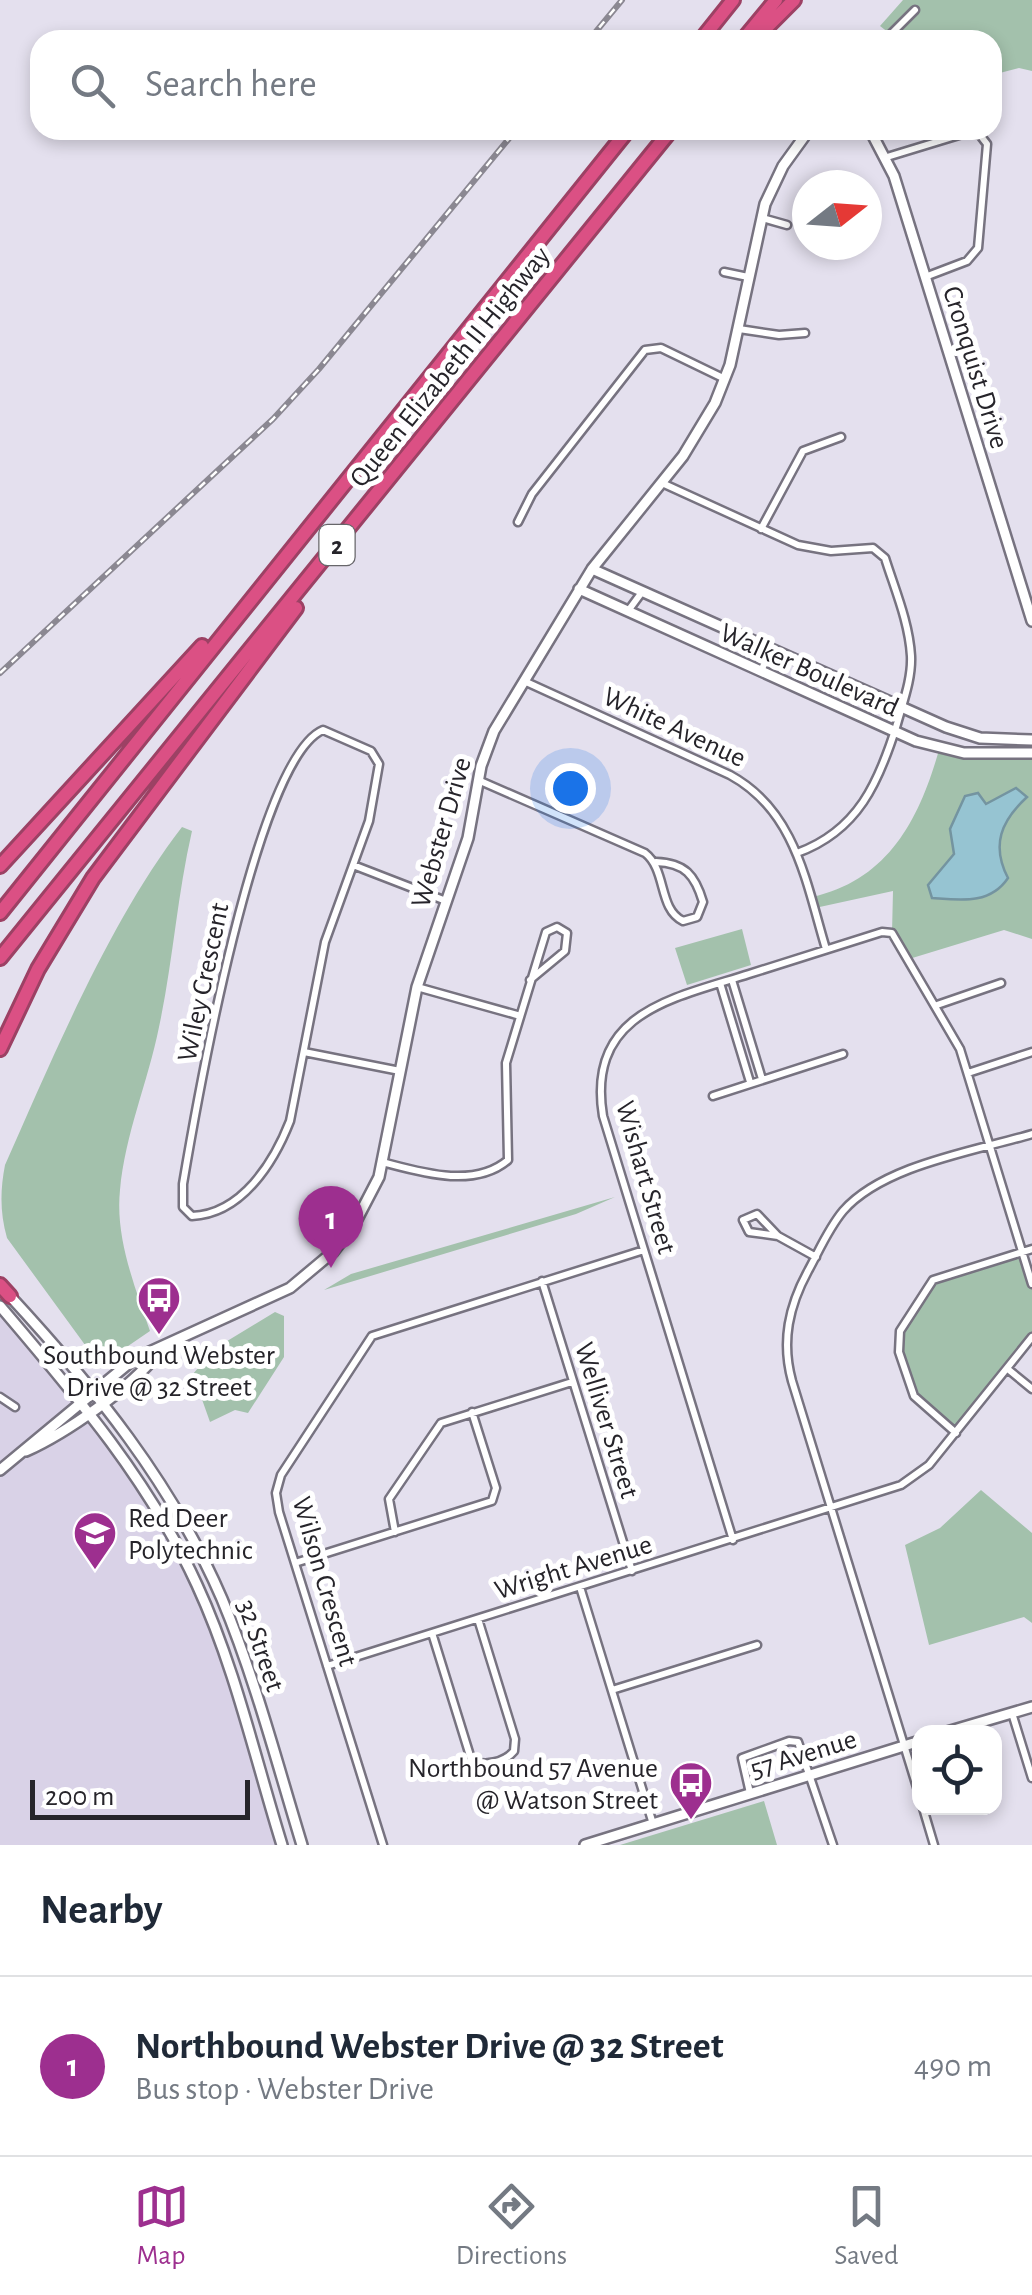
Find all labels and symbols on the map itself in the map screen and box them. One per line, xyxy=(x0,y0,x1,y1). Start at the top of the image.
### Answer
north arrow xyxy=(792,170,882,260)
street label: Queen Elizabeth II Highway xyxy=(345,242,556,493)
street label: Cronquist Drive xyxy=(937,283,1013,452)
road number: 2 xyxy=(320,525,354,565)
street label: Walker Boulevard xyxy=(716,619,903,723)
street label: White Avenue xyxy=(599,683,750,773)
street label: Webster Drive xyxy=(407,754,477,911)
your location xyxy=(545,763,596,814)
street label: Wiley Crescent xyxy=(173,900,234,1064)
street label: Wishart Street xyxy=(610,1098,680,1257)
pin: 1 xyxy=(298,1186,364,1268)
bus stop icon: Southbound Webster Drive @ 32 Street xyxy=(136,1275,182,1336)
street label: Welliver Street xyxy=(569,1339,643,1502)
place label: Southbound Webster Drive @ 32 Street xyxy=(43,1342,275,1402)
street label: Wilson Crescent xyxy=(287,1494,362,1670)
place label: Red Deer Polytechnic xyxy=(128,1505,253,1565)
school or university icon: Red Deer Polytechnic xyxy=(72,1510,118,1571)
street label: Wright Avenue xyxy=(492,1531,656,1605)
street label: 32 Street xyxy=(231,1596,289,1695)
street label: 57 Avenue xyxy=(747,1725,860,1784)
place label: Northbound 57 Avenue @ Watson Street xyxy=(408,1755,658,1815)
bus stop icon: Northbound 57 Avenue @ Watson Street xyxy=(668,1760,714,1821)
scale bar xyxy=(30,1775,250,1820)

